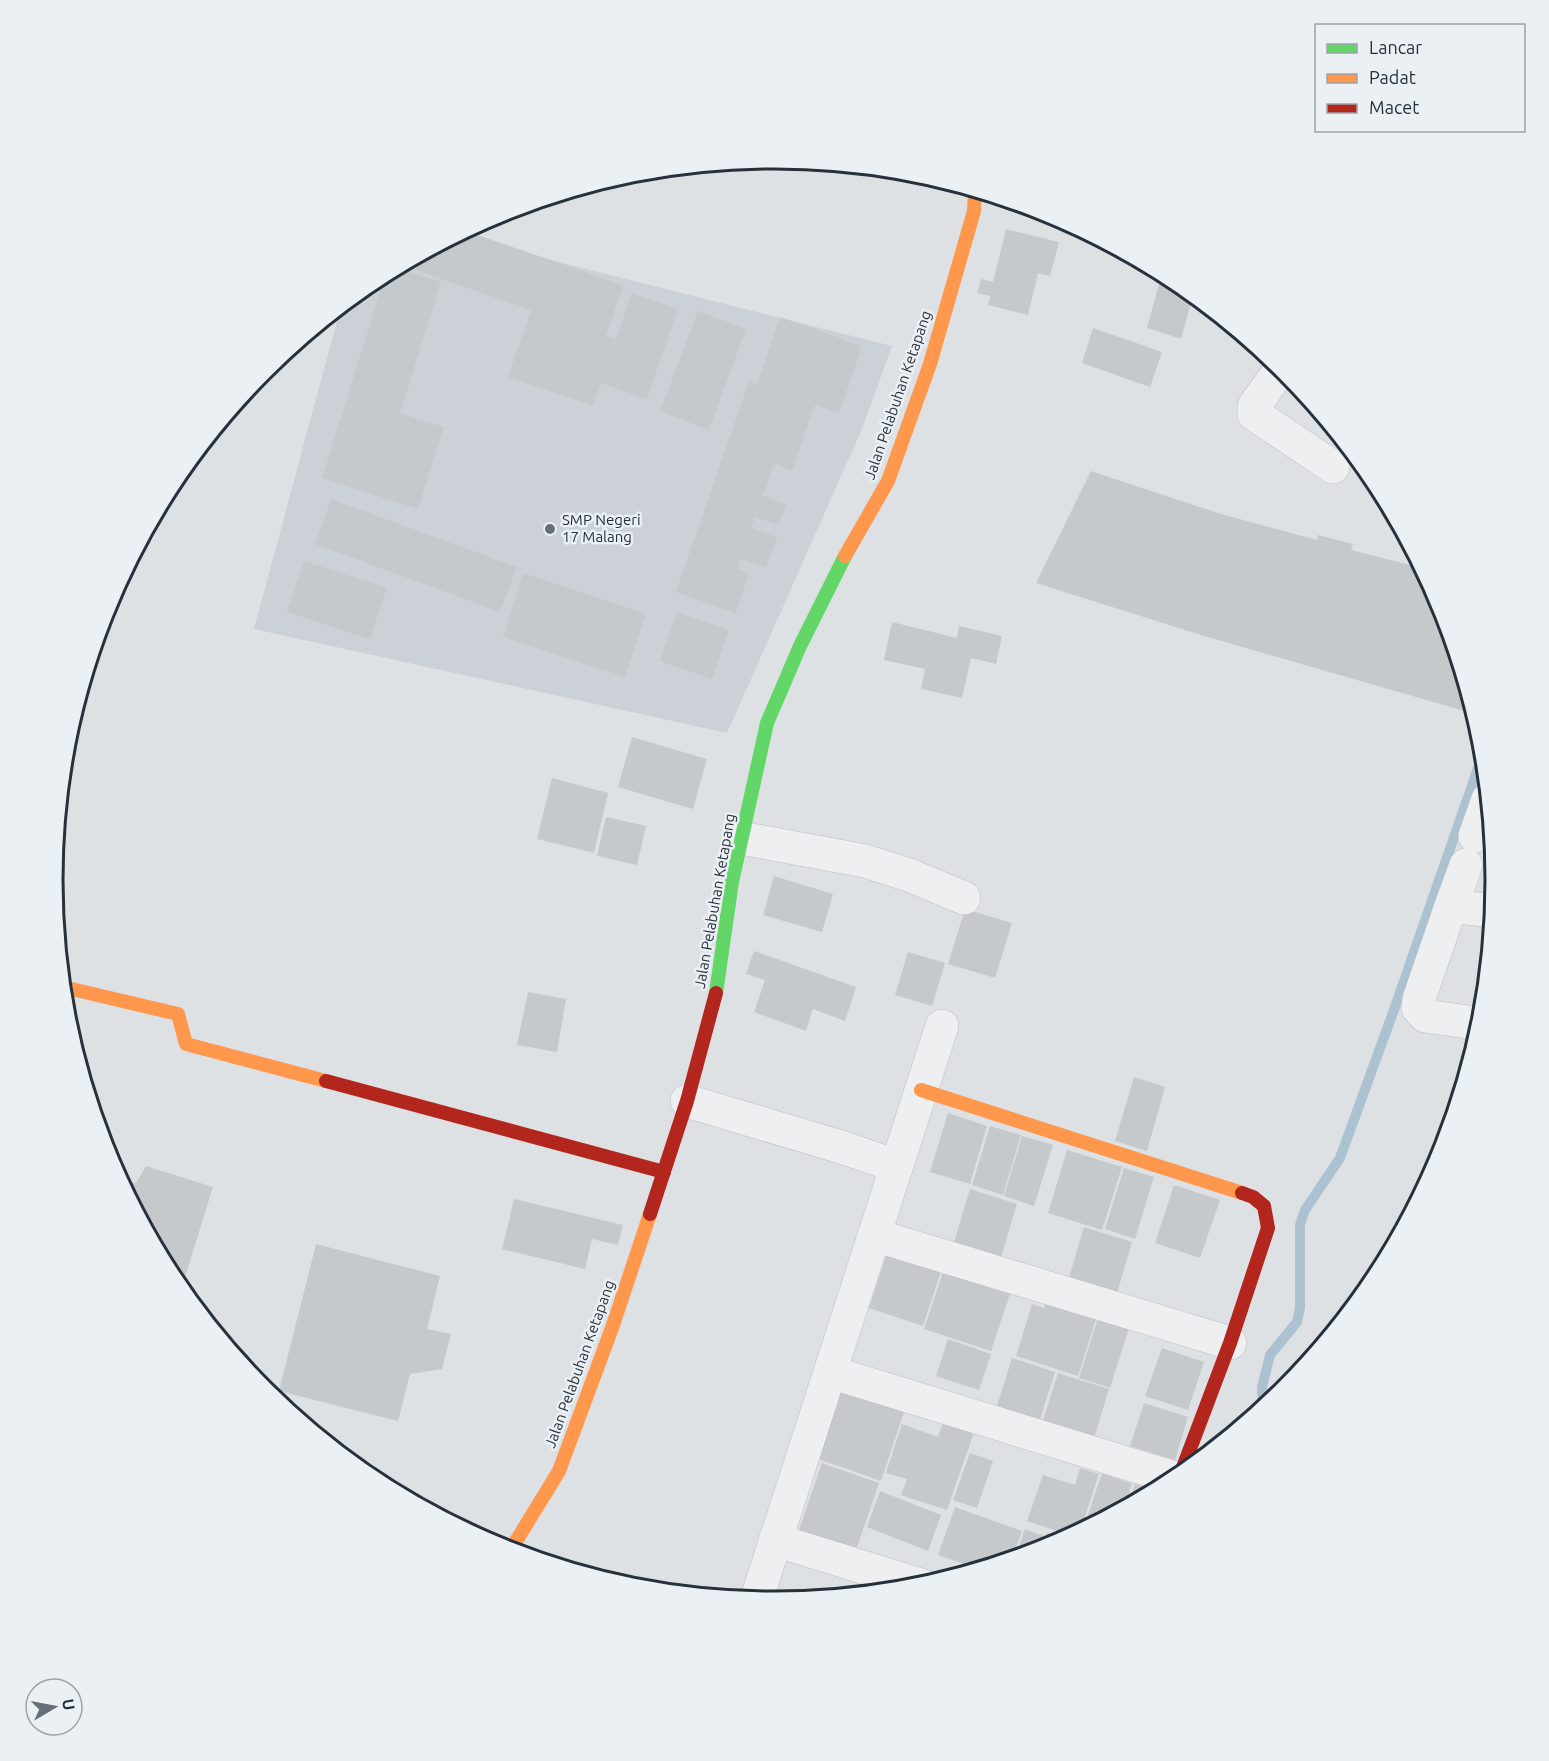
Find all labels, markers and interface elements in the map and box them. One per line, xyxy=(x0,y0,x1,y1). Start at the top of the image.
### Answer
legend xyxy=(1315,24,1525,132)
text: Lancar xyxy=(1369,37,1422,57)
text: Padat xyxy=(1369,67,1416,87)
text: Macet xyxy=(1369,97,1419,117)
street label: Jalan Pelabuhan Ketapang xyxy=(861,308,934,482)
place label: SMP Negeri 17 Malang xyxy=(562,511,641,545)
marker: SMP Negeri 17 Malang xyxy=(543,522,557,536)
street label: Jalan Pelabuhan Ketapang xyxy=(691,812,738,990)
street label: Jalan Pelabuhan Ketapang xyxy=(541,1278,618,1450)
north arrow xyxy=(24,1677,84,1737)
text: U xyxy=(59,1697,79,1711)

